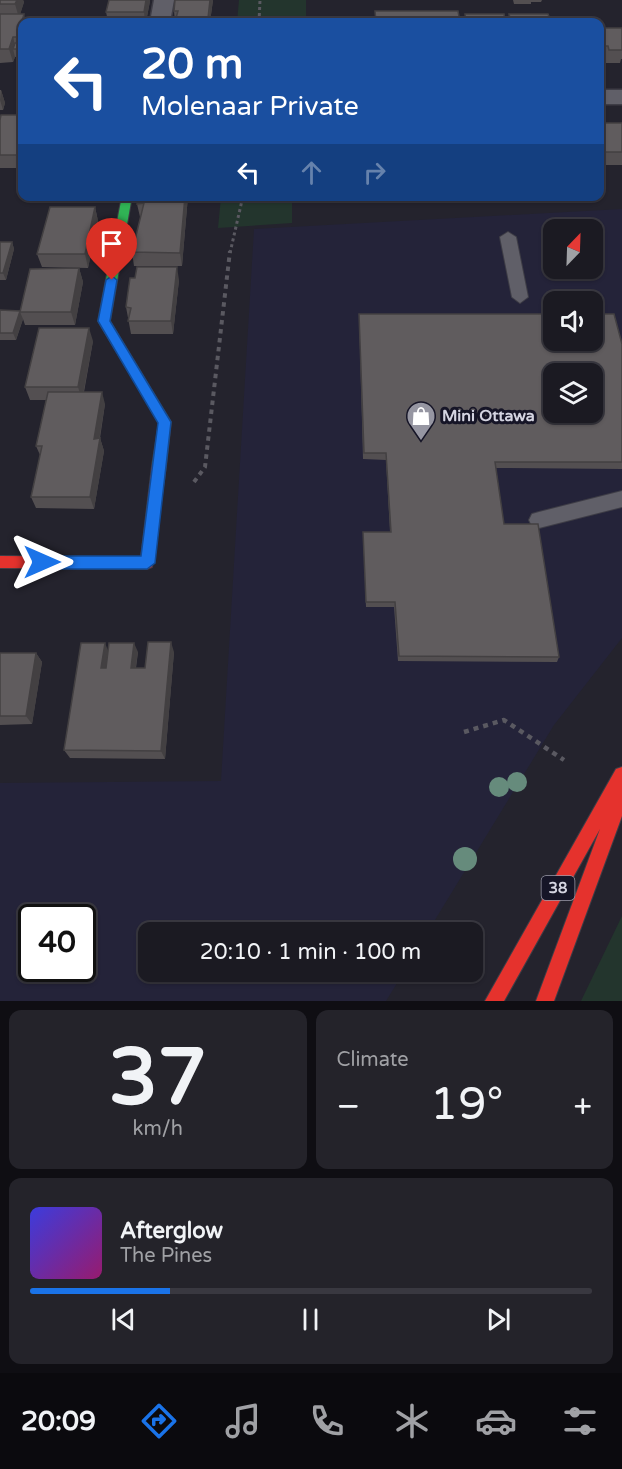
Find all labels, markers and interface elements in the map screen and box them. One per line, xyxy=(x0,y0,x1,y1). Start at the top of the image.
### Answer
text: 20 m xyxy=(141,39,243,90)
icon: left xyxy=(42,42,120,120)
text: Molenaar Private xyxy=(141,90,359,123)
icon: left xyxy=(232,156,265,189)
icon: ahead xyxy=(295,156,328,189)
icon: right xyxy=(358,156,391,189)
pin xyxy=(86,218,137,280)
north arrow xyxy=(543,219,603,279)
map controls xyxy=(543,219,603,423)
icon: arrive xyxy=(95,227,128,260)
button: sound xyxy=(543,291,603,351)
button: layers xyxy=(543,363,603,423)
shop icon: Mini Ottawa xyxy=(405,400,437,442)
place label: Mini Ottawa xyxy=(442,406,535,426)
position arrow xyxy=(10,530,74,594)
road number: 38 xyxy=(542,876,574,900)
speed limit sign: 40 xyxy=(18,904,96,982)
text: 20:10 · 1 min · 100 m xyxy=(200,939,421,965)
text: 37 xyxy=(109,1031,207,1125)
text: Climate xyxy=(337,1048,409,1072)
text: 19° xyxy=(430,1078,503,1132)
text: − xyxy=(337,1087,360,1126)
text: + xyxy=(573,1087,592,1126)
text: km/h xyxy=(133,1117,183,1141)
text: Afterglow xyxy=(120,1218,223,1244)
text: The Pines xyxy=(120,1244,212,1268)
icon: previous xyxy=(107,1303,140,1336)
icon: pause xyxy=(294,1303,327,1336)
icon: next xyxy=(482,1303,515,1336)
icon: directions xyxy=(138,1400,180,1442)
icon: music xyxy=(222,1400,264,1442)
icon: phone xyxy=(306,1400,348,1442)
icon: climate xyxy=(391,1400,433,1442)
icon: car xyxy=(475,1400,517,1442)
icon: filters xyxy=(559,1400,601,1442)
text: 20:09 xyxy=(21,1405,96,1438)

